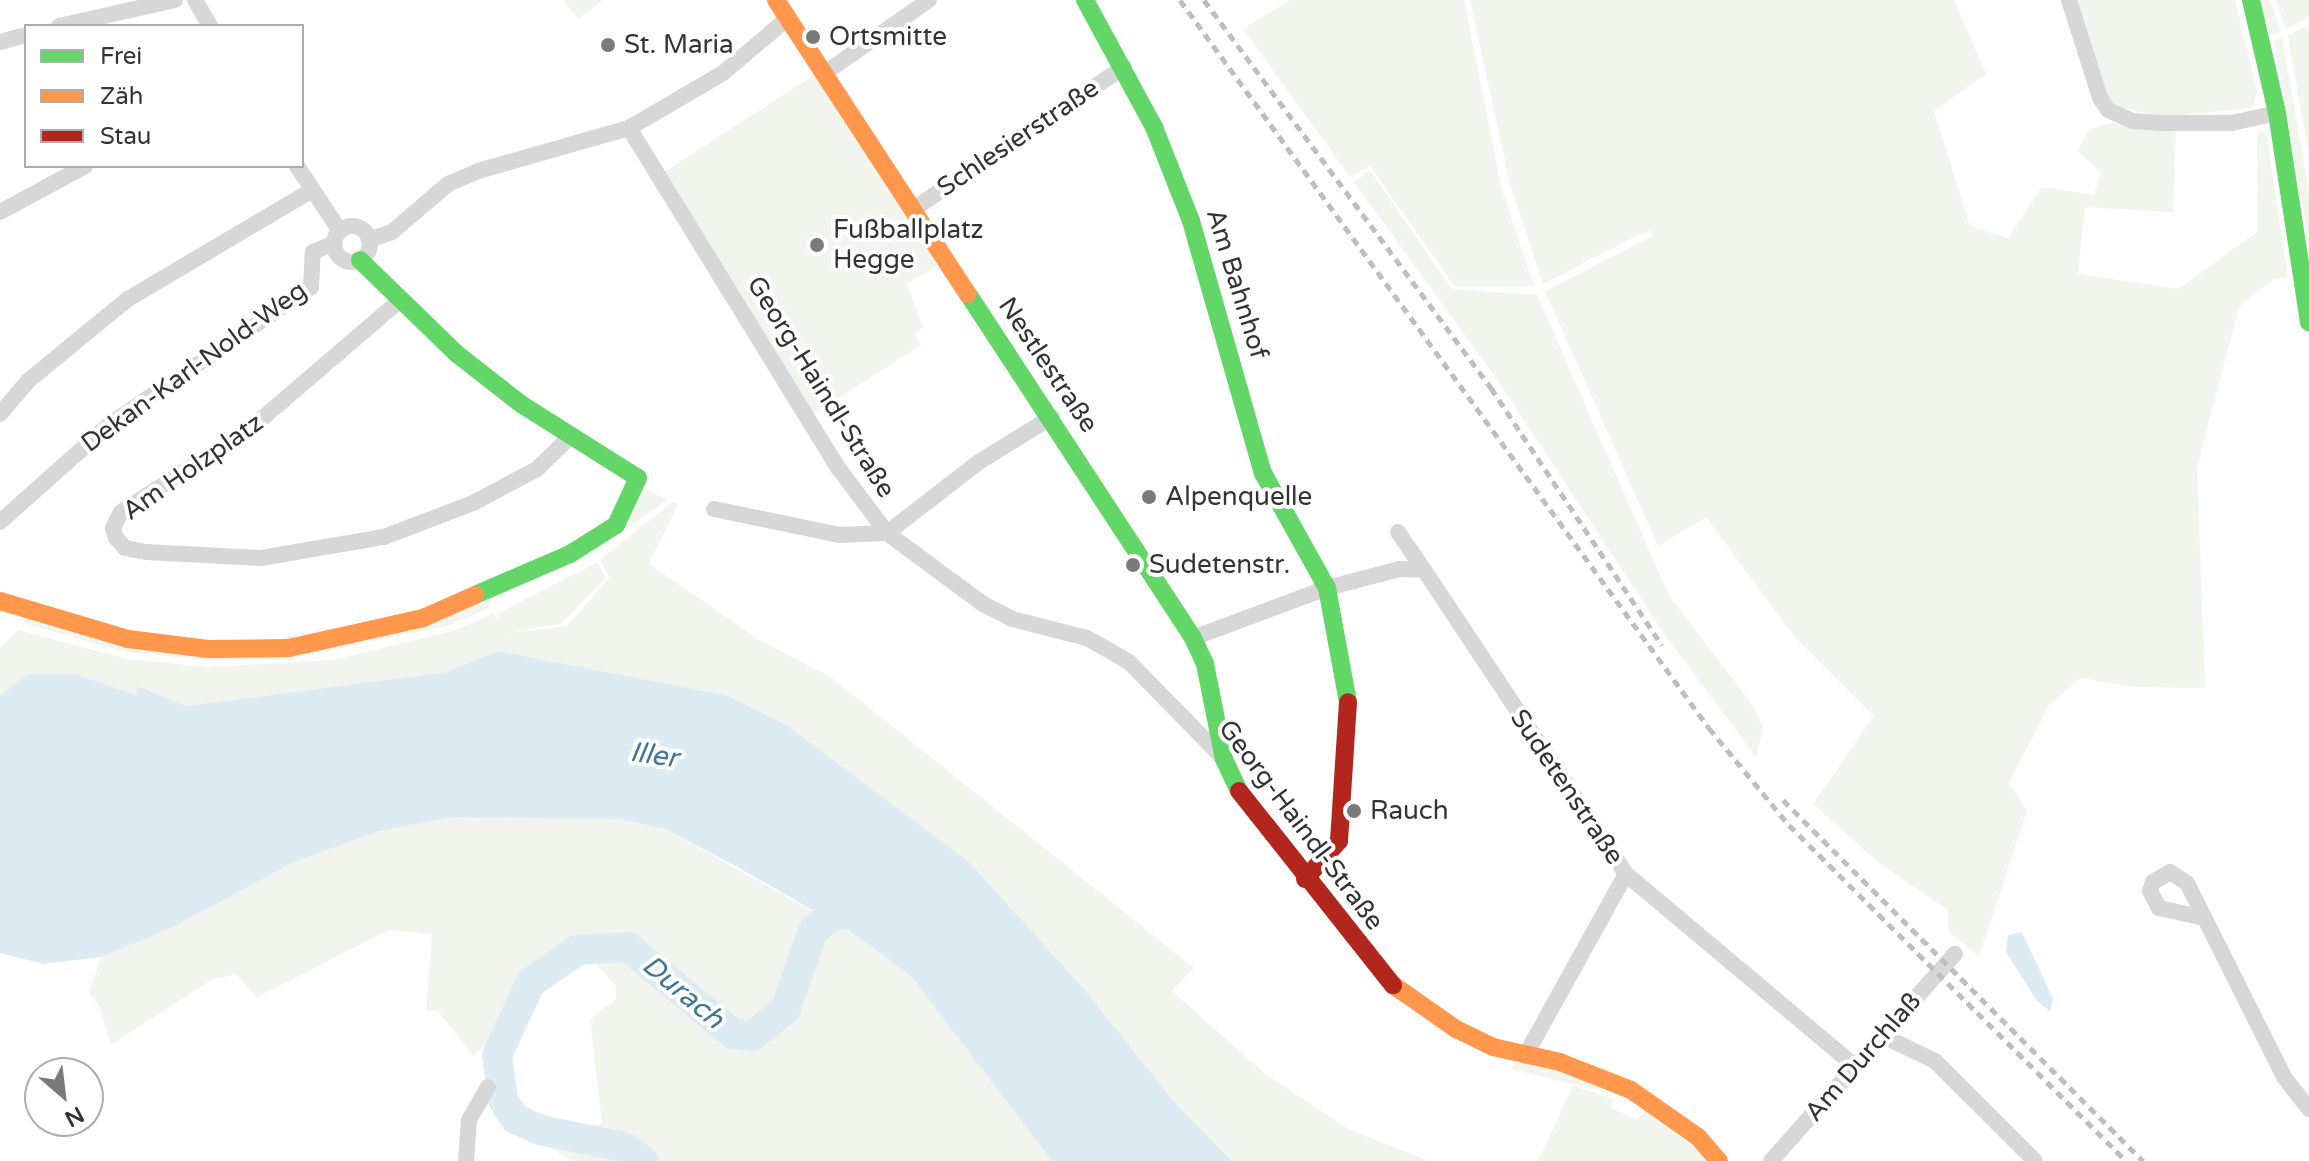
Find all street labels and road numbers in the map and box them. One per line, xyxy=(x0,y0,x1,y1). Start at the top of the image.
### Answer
street label: Schlesierstraße xyxy=(931,73,1105,203)
street label: Am Bahnhof xyxy=(1199,205,1275,363)
street label: Georg-Haindl-Straße xyxy=(740,271,902,503)
street label: Dekan-Karl-Nold-Weg xyxy=(75,275,313,459)
street label: Nestlestraße xyxy=(991,292,1105,438)
street label: Am Holzplatz xyxy=(117,407,269,527)
street label: Sudetenstraße xyxy=(1504,703,1630,871)
street label: Georg-Haindl-Straße xyxy=(1212,714,1390,936)
street label: Am Durchlaß xyxy=(1798,986,1928,1128)

